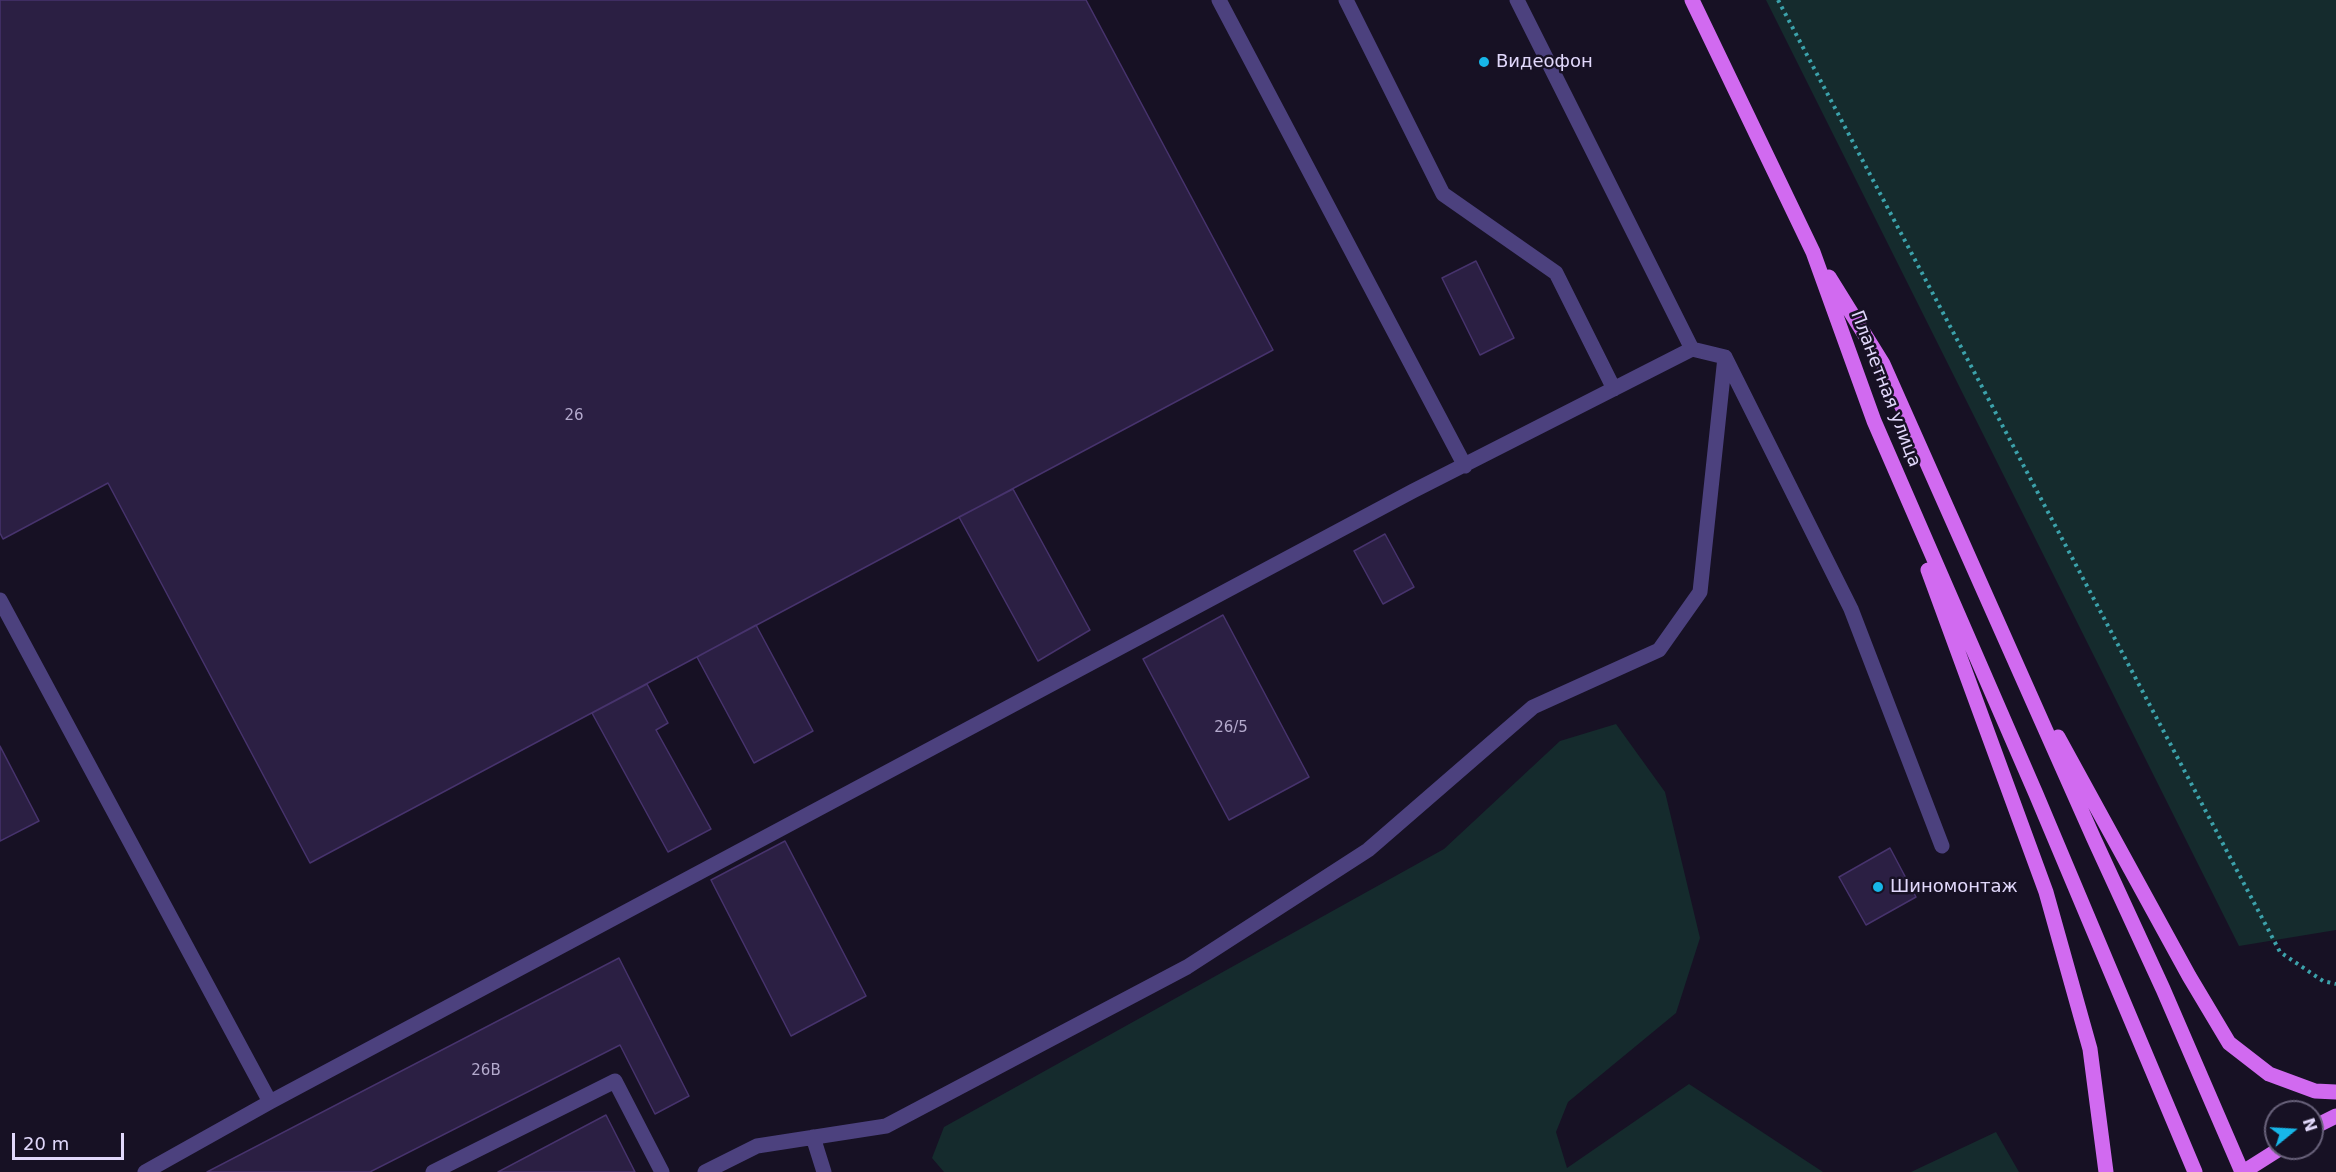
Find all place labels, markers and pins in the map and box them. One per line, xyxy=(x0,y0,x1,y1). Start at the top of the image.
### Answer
place label: Видеофон xyxy=(1496,51,1593,73)
marker: Видеофон xyxy=(1477,55,1491,69)
place label: Шиномонтаж xyxy=(1890,876,2018,898)
marker: Шиномонтаж xyxy=(1871,880,1885,894)

